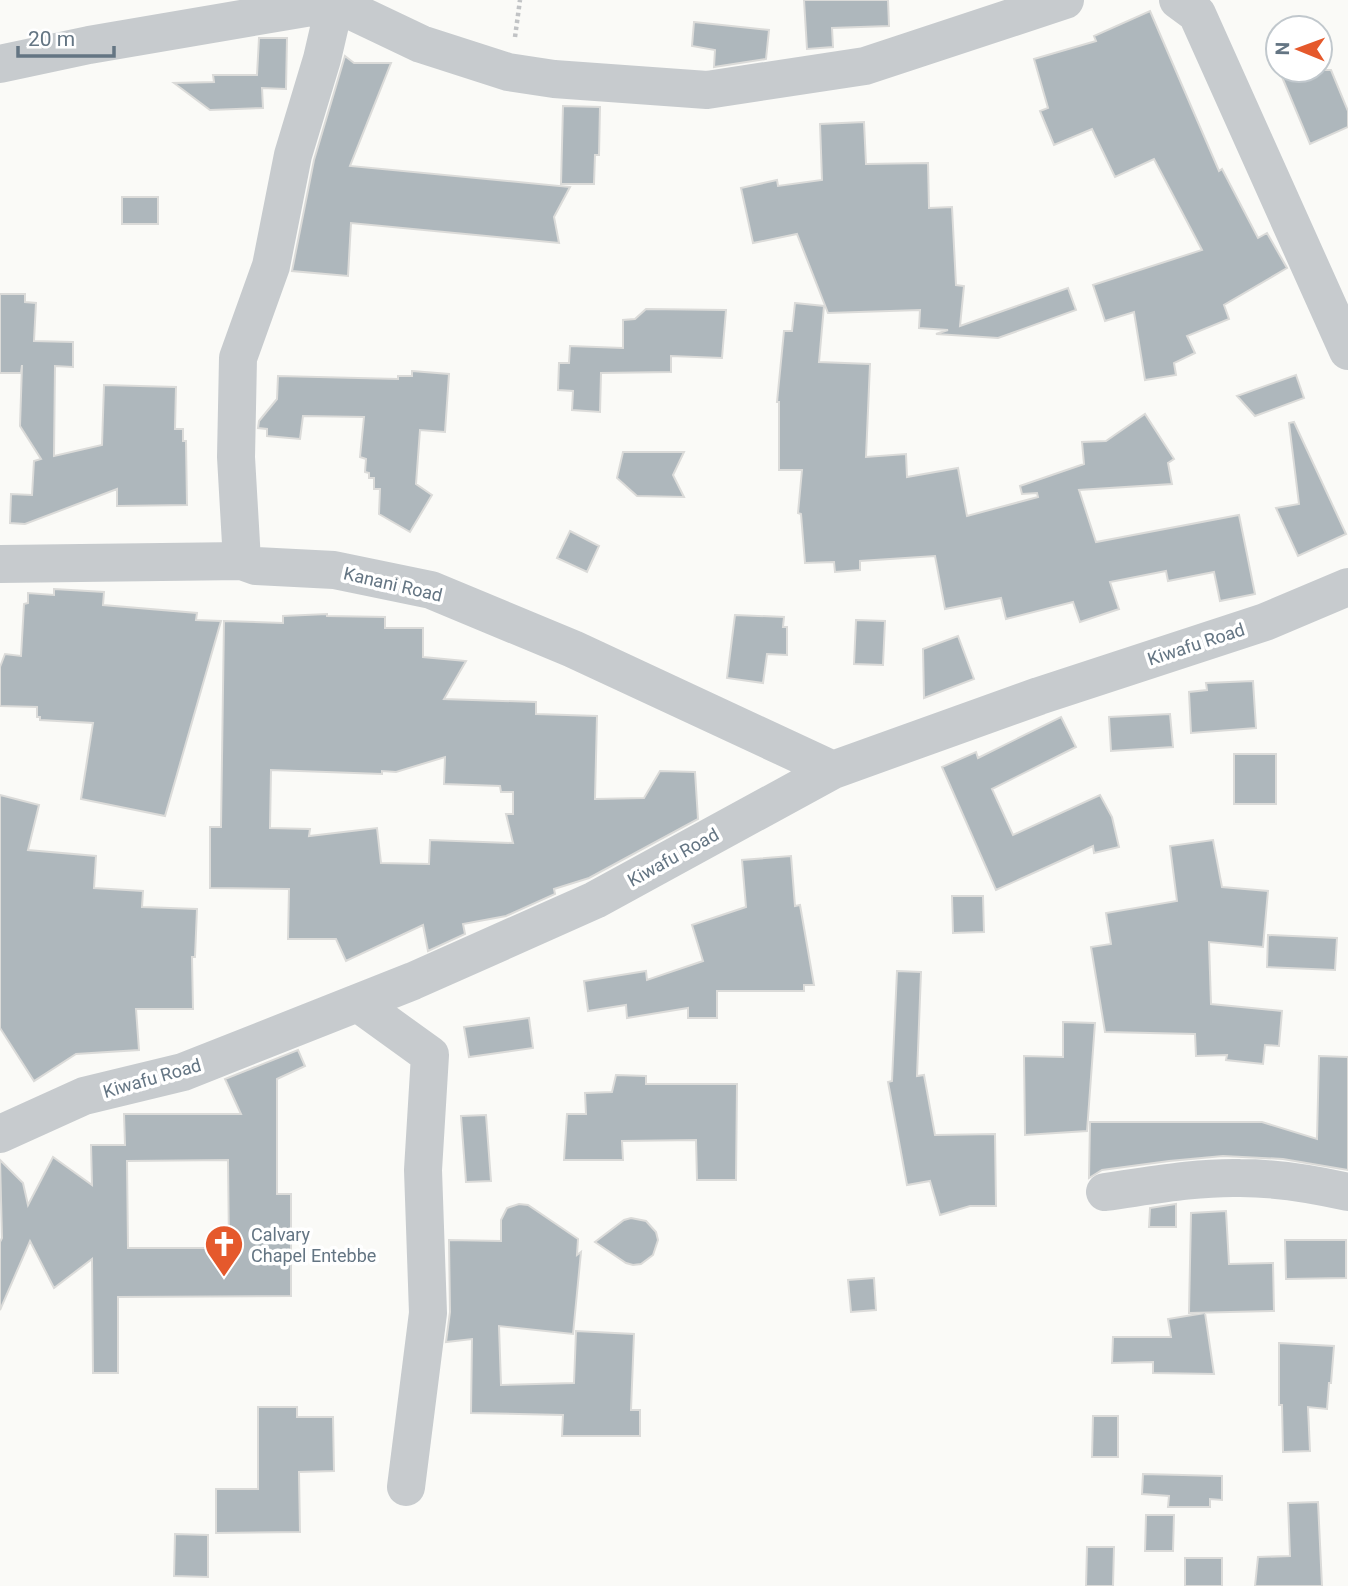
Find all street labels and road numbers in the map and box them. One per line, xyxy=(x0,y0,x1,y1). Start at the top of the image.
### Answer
street label: Kanani Road xyxy=(341,562,445,606)
street label: Kiwafu Road xyxy=(1145,618,1247,670)
street label: Kiwafu Road xyxy=(624,823,722,891)
street label: Kiwafu Road xyxy=(101,1054,203,1102)

